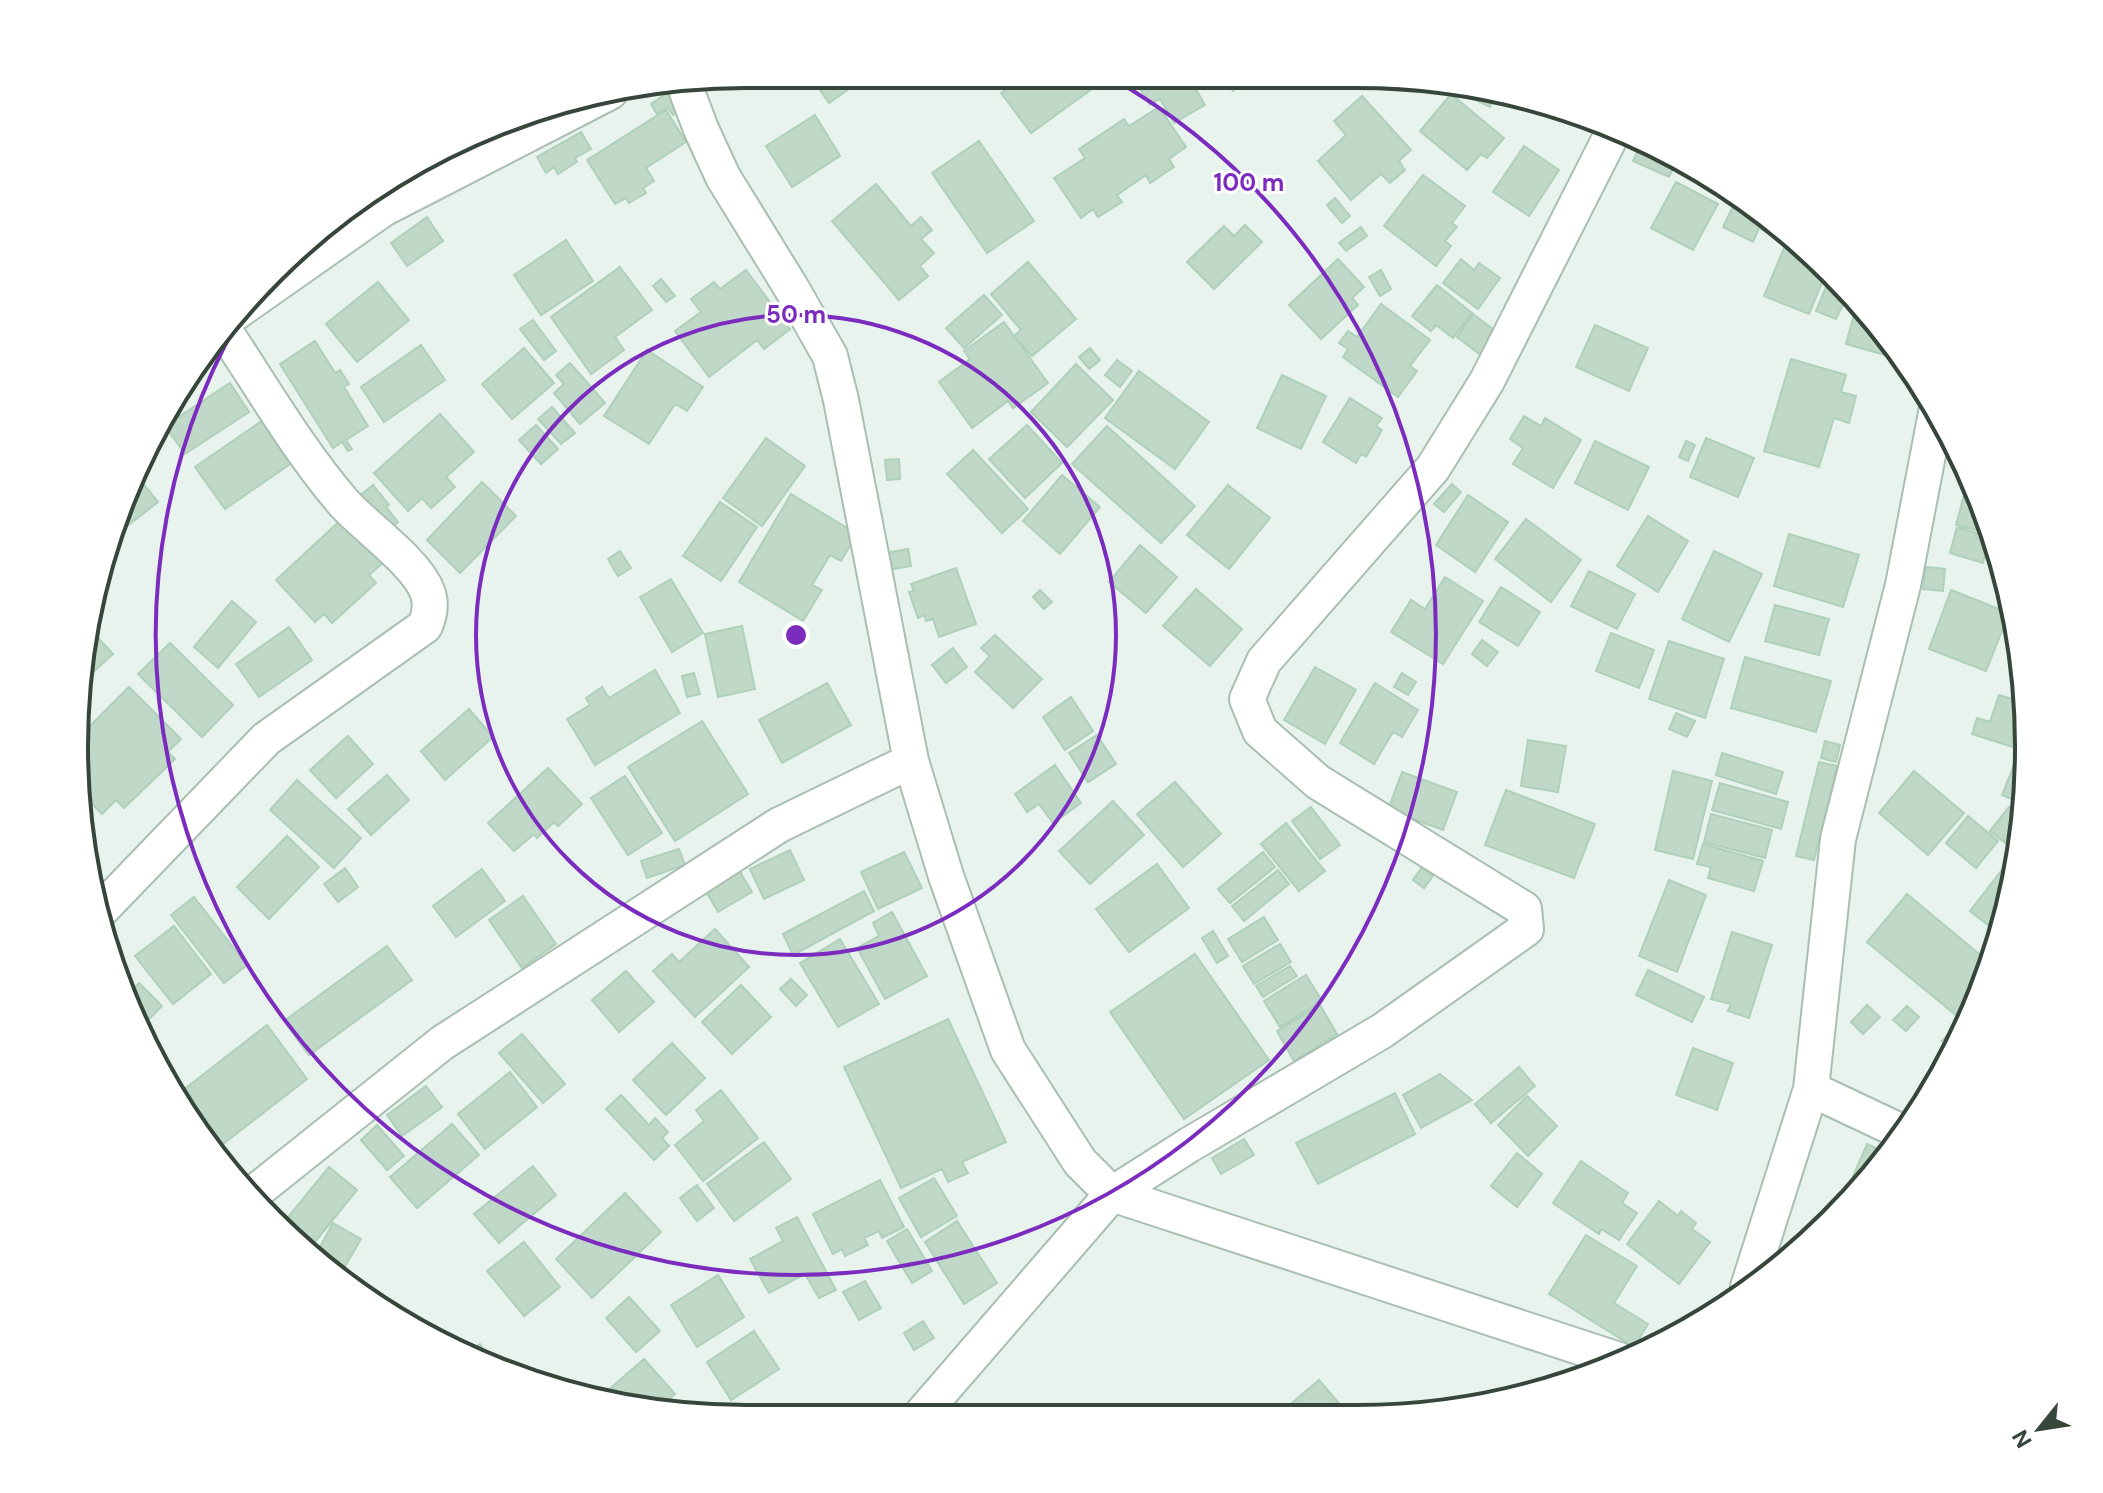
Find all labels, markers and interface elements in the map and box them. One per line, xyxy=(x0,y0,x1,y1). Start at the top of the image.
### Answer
text: 100 m xyxy=(1214,167,1284,198)
text: 50 m xyxy=(766,299,826,330)
centre of rings xyxy=(782,621,810,649)
north arrow xyxy=(1999,1389,2079,1469)
text: N xyxy=(2006,1425,2039,1453)

